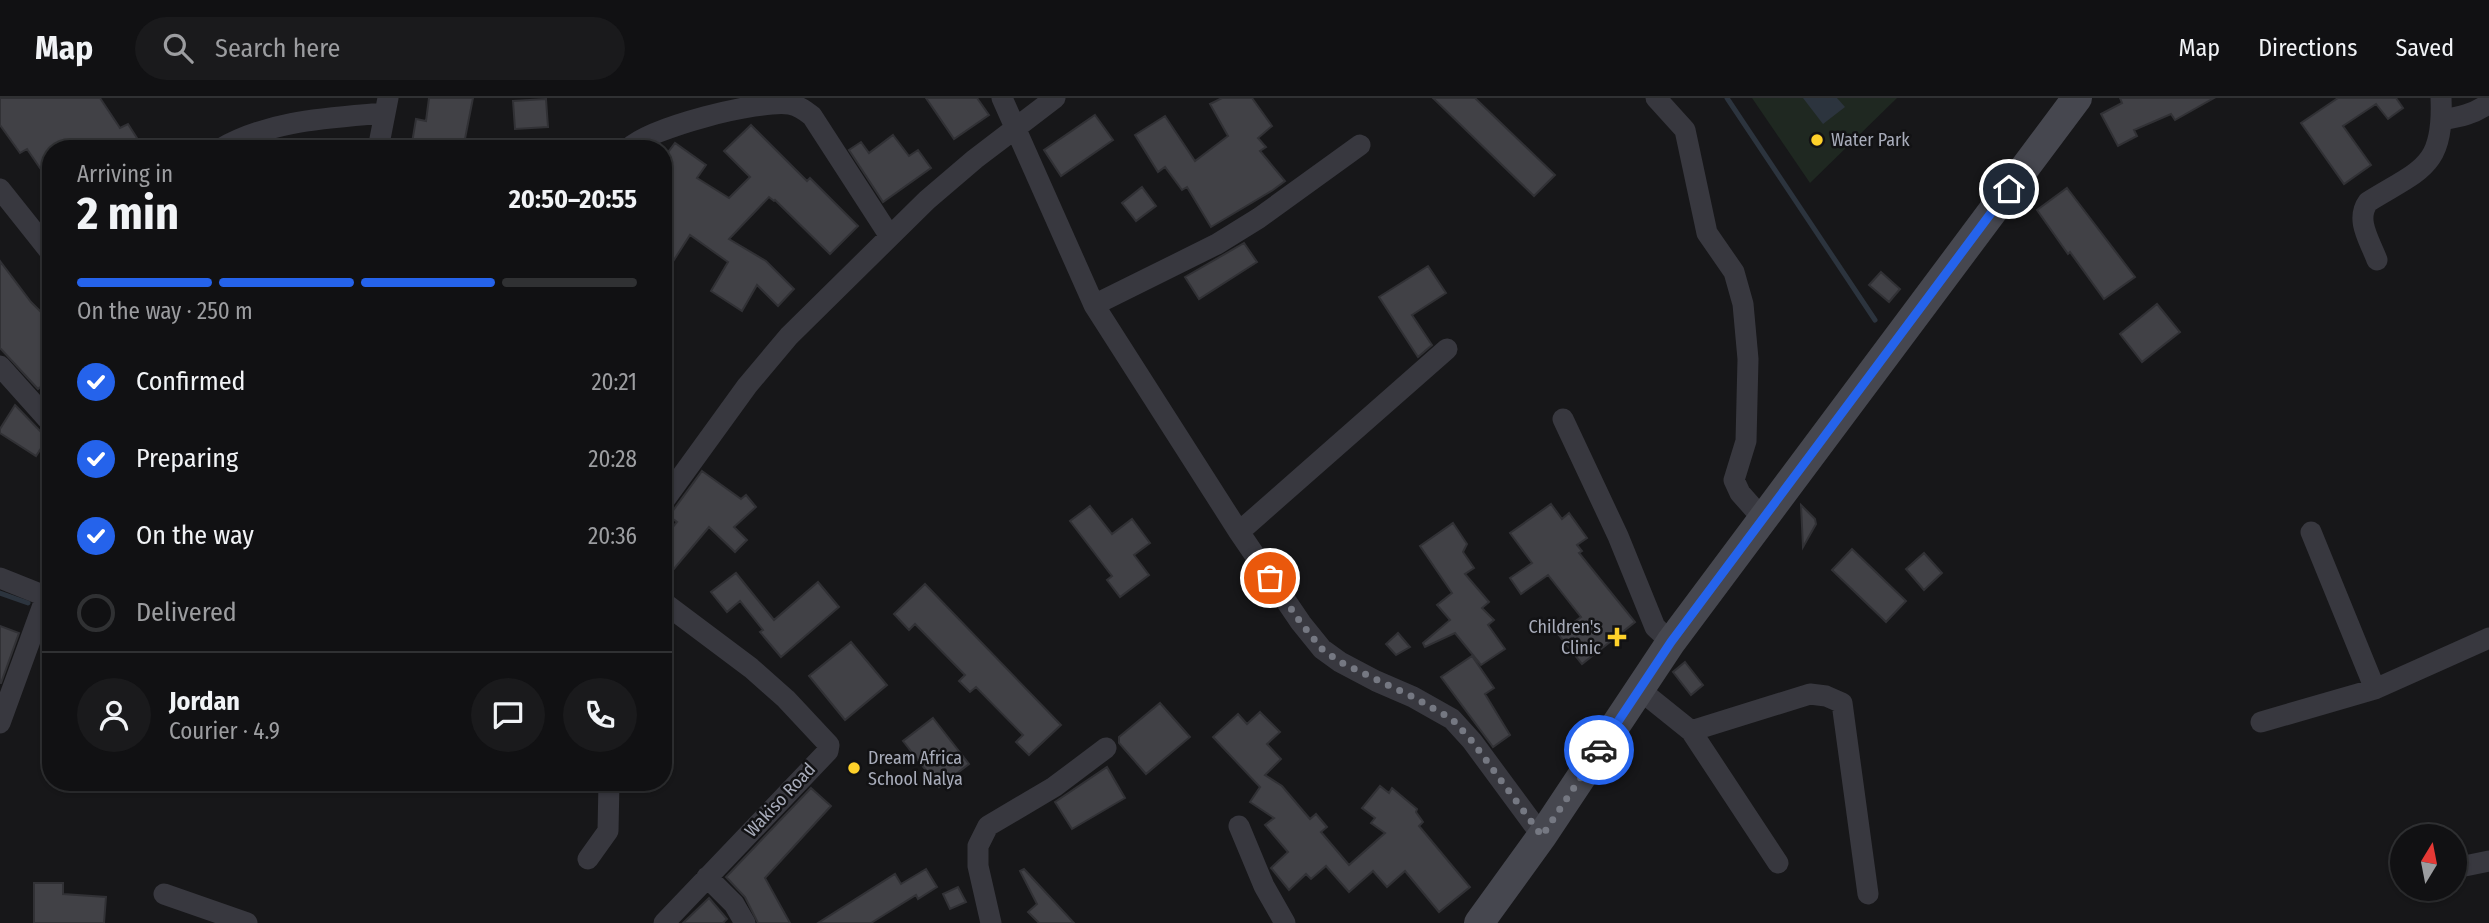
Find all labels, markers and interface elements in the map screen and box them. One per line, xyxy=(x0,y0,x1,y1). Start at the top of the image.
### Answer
search box xyxy=(135,17,625,80)
text: Map xyxy=(35,28,93,68)
icon: search xyxy=(159,29,197,67)
text: Search here xyxy=(215,33,340,64)
text: Map xyxy=(2179,34,2220,62)
text: Directions xyxy=(2258,34,2357,62)
text: Saved xyxy=(2395,34,2454,62)
place label: Water Park xyxy=(1831,129,1910,151)
marker: Water Park xyxy=(1809,132,1825,148)
pin xyxy=(1979,159,2039,219)
text: Arriving in xyxy=(77,160,173,188)
icon: home xyxy=(1990,170,2028,208)
text: 20:50–20:55 xyxy=(509,184,637,215)
text: 2 min xyxy=(77,186,179,241)
text: On the way · 250 m xyxy=(77,297,253,325)
icon: check xyxy=(77,363,115,401)
text: Confirmed xyxy=(136,366,246,397)
text: 20:21 xyxy=(591,368,637,396)
icon: check xyxy=(77,440,115,478)
text: Preparing xyxy=(136,443,238,474)
text: 20:28 xyxy=(588,445,637,473)
icon: check xyxy=(77,517,115,555)
text: On the way xyxy=(136,520,254,551)
text: 20:36 xyxy=(588,522,637,550)
pin xyxy=(1240,548,1300,608)
icon: bag xyxy=(1251,559,1289,597)
text: Delivered xyxy=(136,597,237,628)
place label: Children's Clinic xyxy=(1529,616,1601,659)
marker: Children's Clinic xyxy=(1607,627,1627,647)
button: person xyxy=(77,678,151,752)
button: chat xyxy=(471,678,545,752)
button: phone xyxy=(563,678,637,752)
text: Jordan xyxy=(169,686,240,717)
courier xyxy=(1564,715,1634,785)
text: Courier · 4.9 xyxy=(169,717,280,745)
icon: car xyxy=(1580,731,1618,769)
place label: Dream Africa School Nalya xyxy=(868,747,963,790)
street label: Wakiso Road xyxy=(740,758,820,842)
marker: Dream Africa School Nalya xyxy=(846,760,862,776)
north arrow xyxy=(2390,824,2468,901)
map controls xyxy=(2390,824,2467,901)

